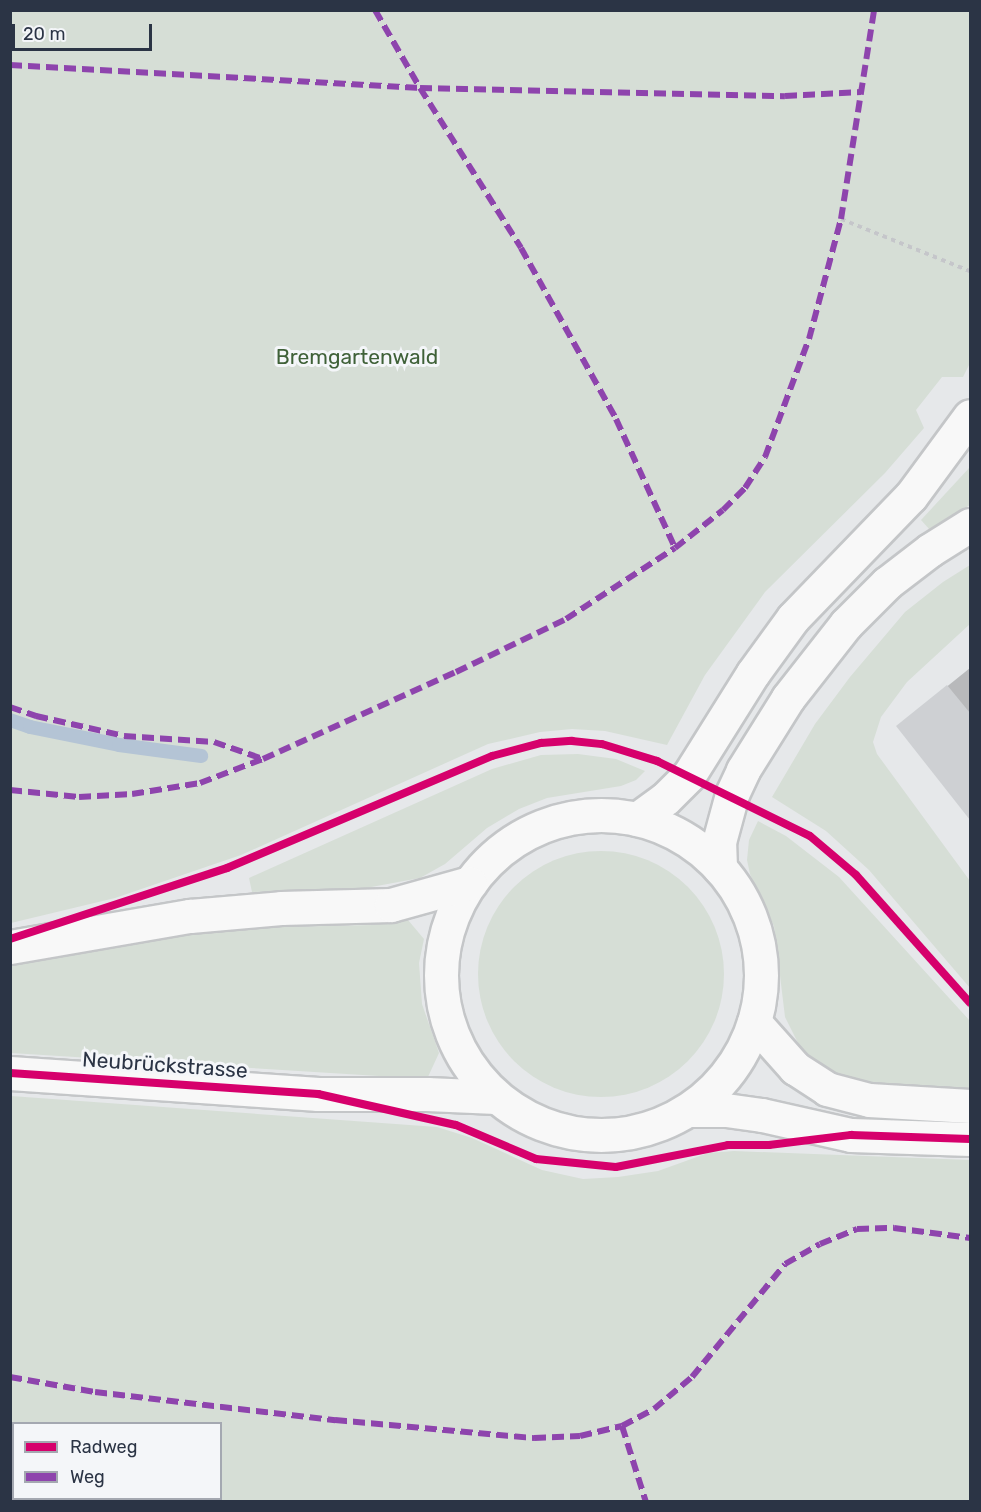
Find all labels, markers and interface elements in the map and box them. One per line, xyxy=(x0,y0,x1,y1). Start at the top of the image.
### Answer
scale bar xyxy=(15,12,154,50)
text: 20 m xyxy=(23,23,65,45)
park label: Bremgartenwald xyxy=(276,344,438,370)
street label: Neubrückstrasse xyxy=(81,1047,249,1083)
legend xyxy=(12,1422,222,1500)
text: Radweg xyxy=(70,1436,137,1458)
text: Weg xyxy=(70,1466,105,1488)

